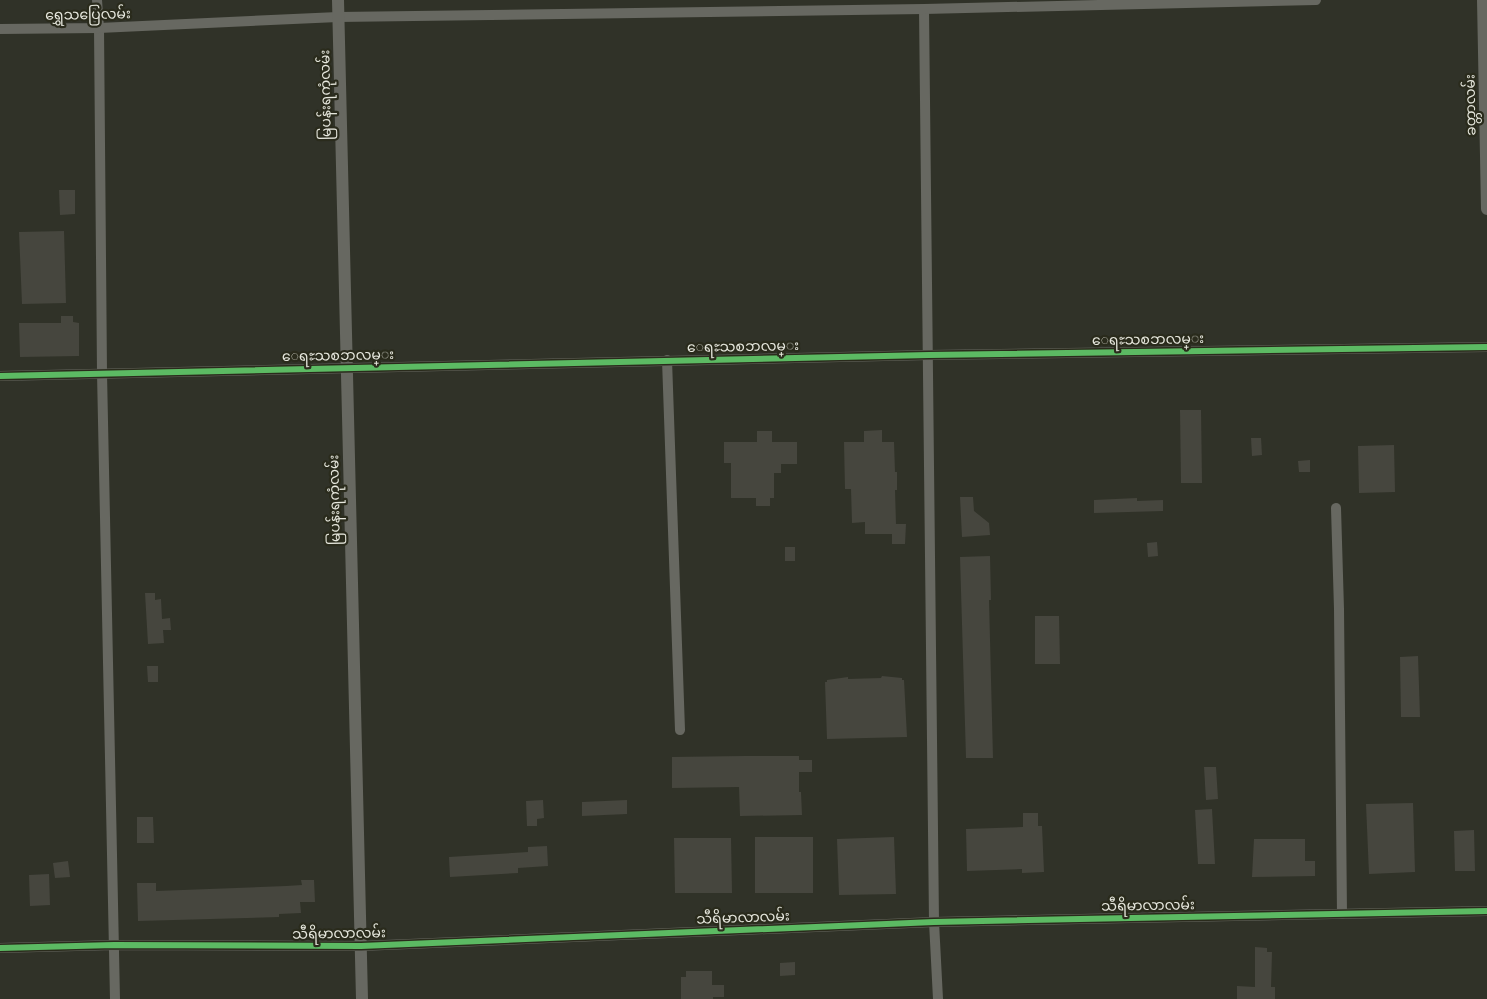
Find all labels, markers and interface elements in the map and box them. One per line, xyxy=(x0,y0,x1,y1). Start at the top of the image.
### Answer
street label: ရွှေသပြေလမ်း xyxy=(45,3,131,27)
street label: မြပန်းရကုံလမ်း xyxy=(314,50,338,140)
street label: ခတ္တာလမ်း xyxy=(1459,74,1483,136)
street label: ေရႊသစၥာလမ္း xyxy=(1092,329,1204,352)
street label: ေရႊသစၥာလမ္း xyxy=(687,336,799,359)
street label: ေရႊသစၥာလမ္း xyxy=(282,345,394,368)
street label: မြပန်းရကုံလမ်း xyxy=(323,455,347,545)
street label: သီရိမာလာလမ်း xyxy=(1101,894,1195,918)
street label: သီရိမာလာလမ်း xyxy=(696,905,790,931)
street label: သီရိမာလာလမ်း xyxy=(292,922,386,946)

